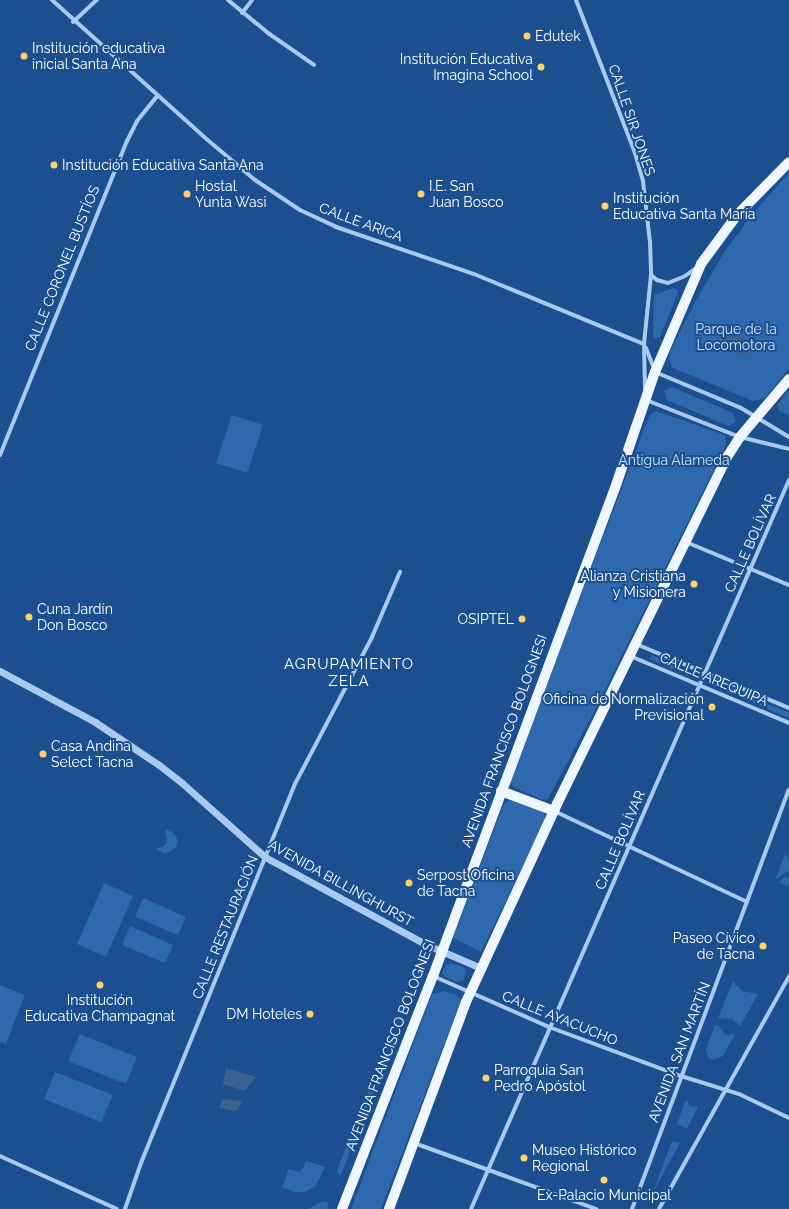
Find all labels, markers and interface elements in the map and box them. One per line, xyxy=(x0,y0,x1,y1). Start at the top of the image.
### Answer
place label: Edutek xyxy=(535,28,581,44)
marker: Edutek xyxy=(522,31,532,41)
place label: Institución educativa inicial Santa Ana xyxy=(32,40,165,72)
marker: Institución educativa inicial Santa Ana xyxy=(19,51,29,61)
place label: Institución Educativa Imagina School xyxy=(400,51,533,84)
marker: Institución Educativa Imagina School xyxy=(536,62,546,72)
street label: CALLE SIR JONES xyxy=(605,62,659,178)
place label: Institución Educativa Santa Ana xyxy=(62,157,264,173)
marker: Institución Educativa Santa Ana xyxy=(49,160,59,170)
place label: Hostal Yunta Wasi xyxy=(195,178,267,210)
place label: I.E. San Juan Bosco xyxy=(429,178,504,210)
street label: CALLE CORONEL BUSTÍOS xyxy=(21,183,103,353)
marker: Hostal Yunta Wasi xyxy=(182,189,192,199)
marker: I.E. San Juan Bosco xyxy=(416,189,426,199)
place label: Institución Educativa Santa María xyxy=(613,190,755,222)
street label: CALLE ARICA xyxy=(317,199,405,245)
marker: Institución Educativa Santa María xyxy=(600,201,610,211)
park label: Parque de la Locomotora xyxy=(695,321,777,354)
park label: Antigua Alameda xyxy=(618,452,730,468)
street label: CALLE BOLÍVAR xyxy=(721,491,779,595)
place label: Alianza Cristiana y Misionera xyxy=(580,568,686,600)
marker: Alianza Cristiana y Misionera xyxy=(689,579,699,589)
place label: Cuna Jardín Don Bosco xyxy=(37,601,113,634)
place label: OSIPTEL xyxy=(458,611,514,627)
marker: Cuna Jardín Don Bosco xyxy=(24,612,34,622)
marker: OSIPTEL xyxy=(517,614,527,624)
street label: AVENIDA FRANCISCO BOLOGNESI xyxy=(457,632,551,850)
street label: CALLE AREQUIPA xyxy=(657,649,771,709)
district label: AGRUPAMIENTO ZELA xyxy=(284,655,414,690)
place label: Oficina de Normalización Previsional xyxy=(543,691,704,724)
marker: Oficina de Normalización Previsional xyxy=(707,702,717,712)
place label: Casa Andina Select Tacna xyxy=(51,738,134,770)
marker: Casa Andina Select Tacna xyxy=(38,749,48,759)
street label: CALLE BOLÍVAR xyxy=(592,788,648,892)
street label: AVENIDA BILLINGHURST xyxy=(265,836,417,930)
street label: CALLE RESTAURACIÓN xyxy=(189,853,261,1001)
place label: Serpost Oficina de Tacna xyxy=(417,867,515,900)
marker: Serpost Oficina de Tacna xyxy=(404,878,414,888)
place label: Paseo Cívico de Tacna xyxy=(673,930,755,962)
street label: AVENIDA FRANCISCO BOLOGNESI xyxy=(342,937,438,1153)
marker: Paseo Cívico de Tacna xyxy=(758,941,768,951)
street label: AVENIDA SAN MARTÍN xyxy=(644,979,714,1125)
marker: Institución Educativa Champagnat xyxy=(95,980,105,990)
street label: CALLE AYACUCHO xyxy=(500,987,620,1049)
place label: Institución Educativa Champagnat xyxy=(25,992,175,1024)
place label: DM Hoteles xyxy=(226,1006,302,1022)
marker: DM Hoteles xyxy=(305,1009,315,1019)
place label: Parroquia San Pedro Apóstol xyxy=(494,1062,586,1094)
marker: Parroquia San Pedro Apóstol xyxy=(481,1073,491,1083)
place label: Museo Histórico Regional xyxy=(532,1142,636,1174)
marker: Museo Histórico Regional xyxy=(519,1153,529,1163)
marker: Ex-Palacio Municipal xyxy=(599,1175,609,1185)
place label: Ex-Palacio Municipal xyxy=(537,1187,671,1203)

